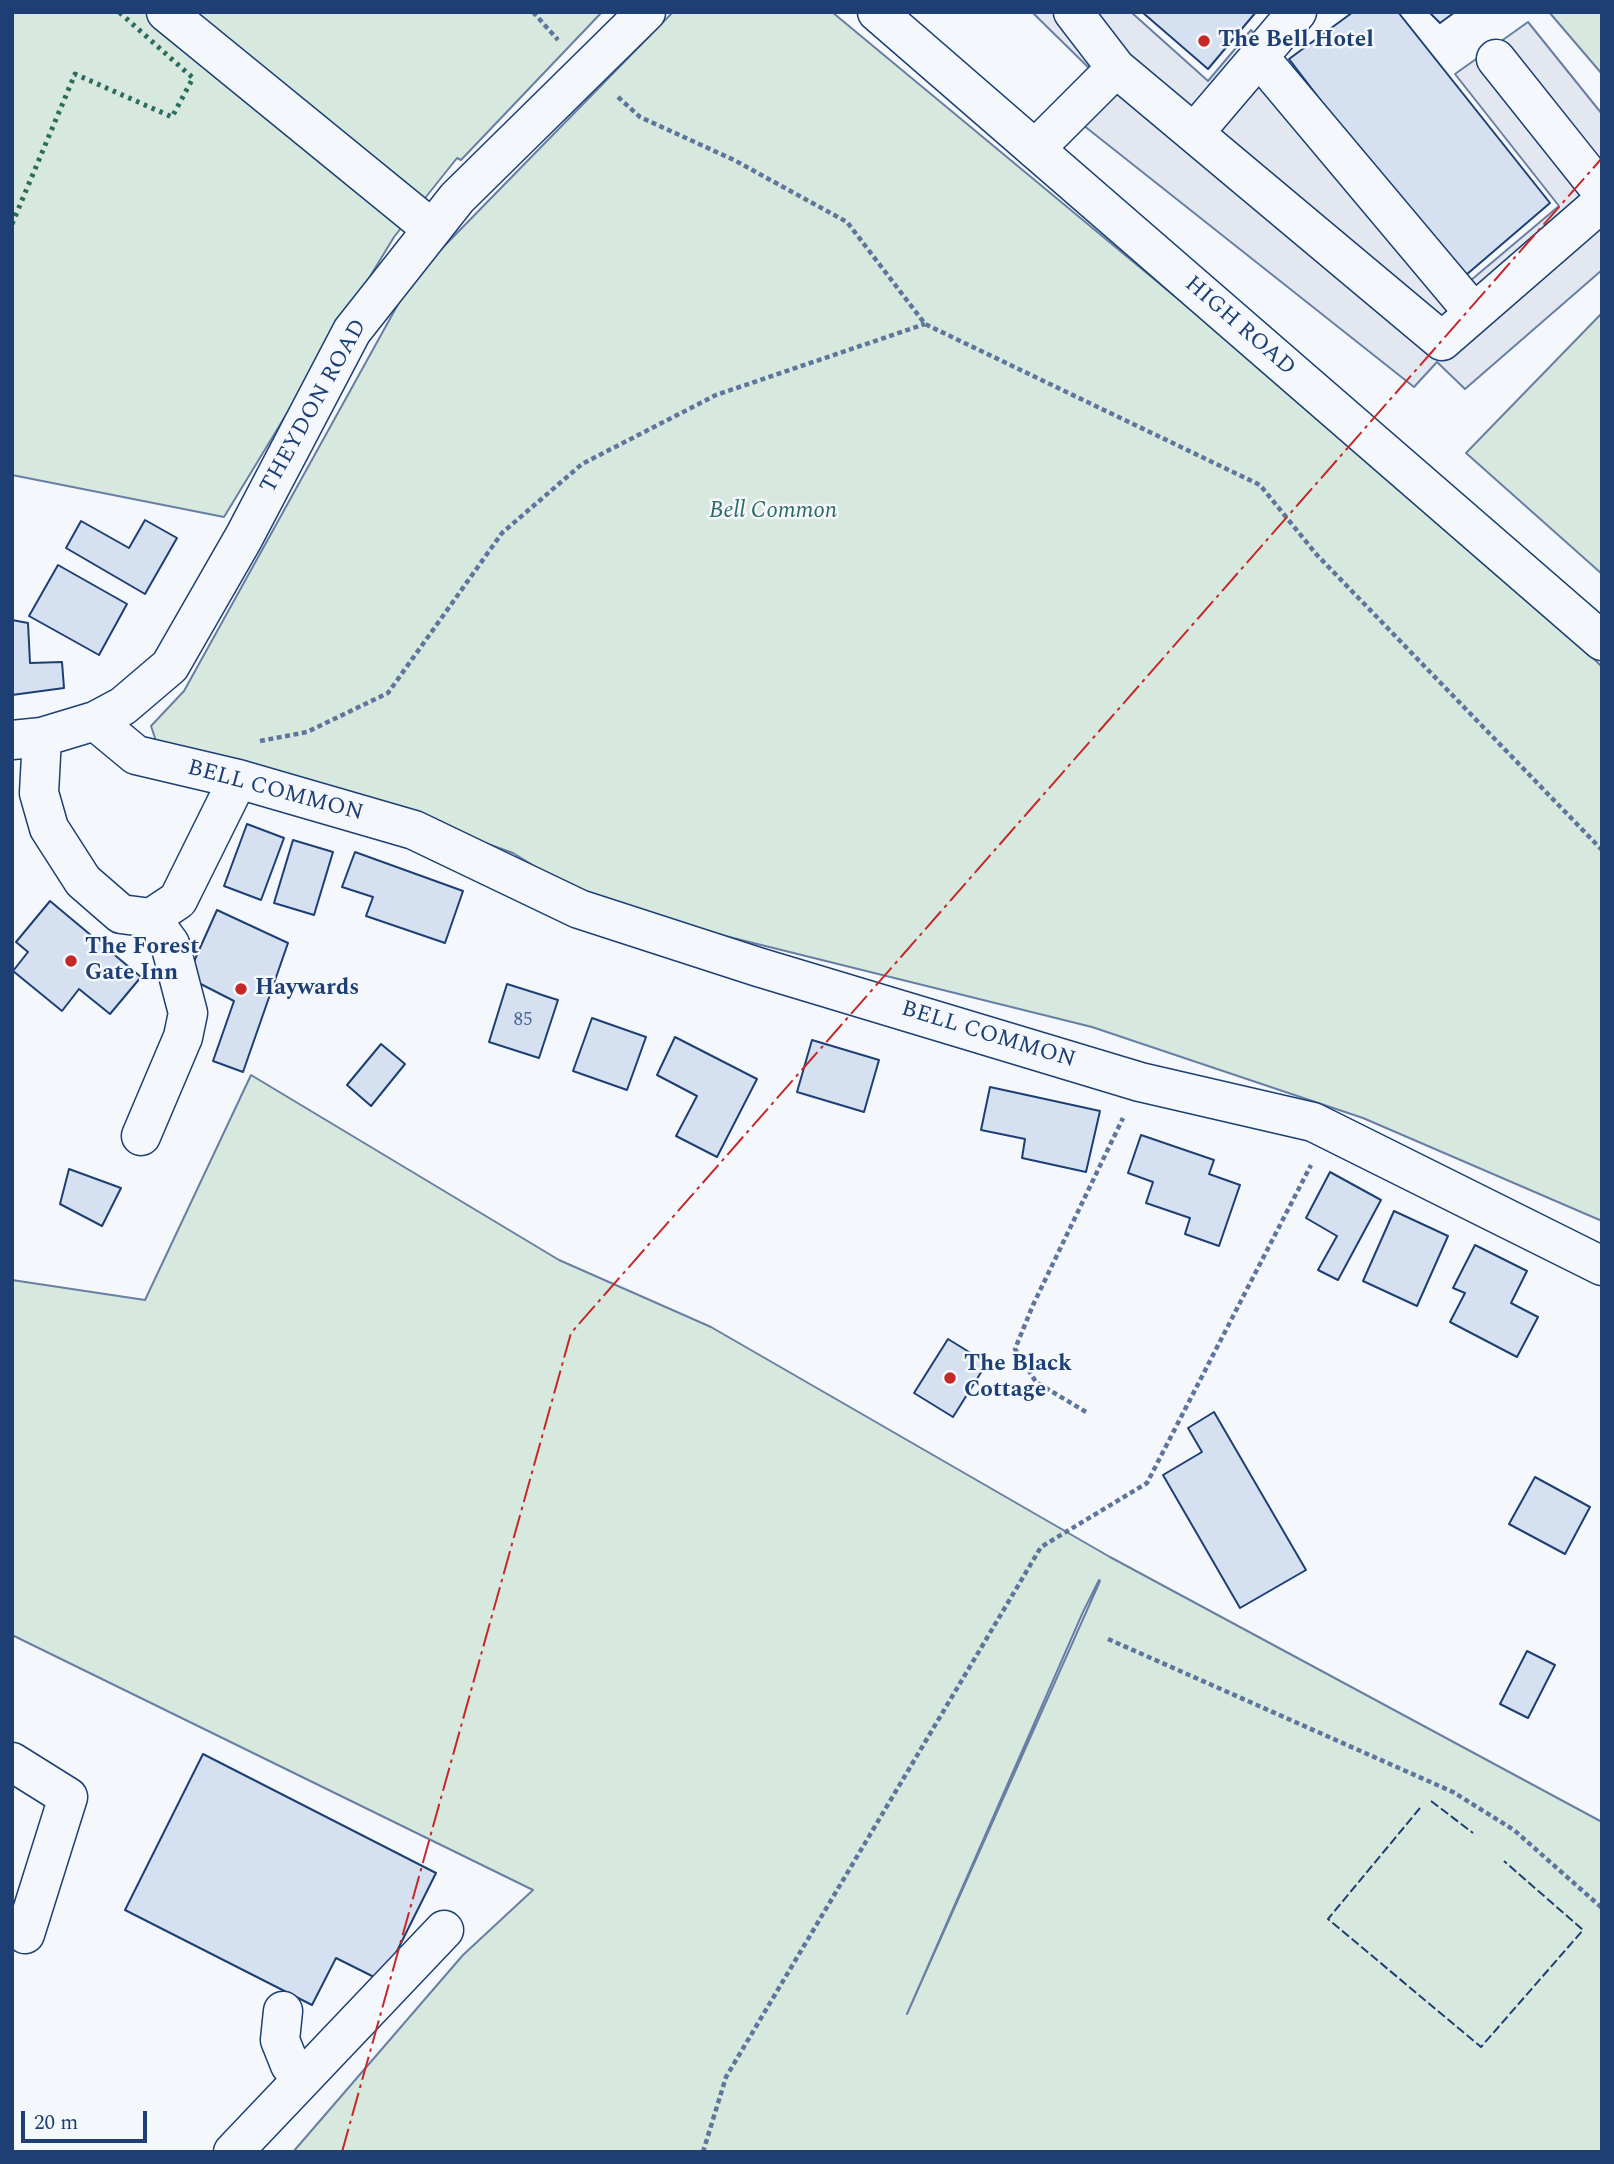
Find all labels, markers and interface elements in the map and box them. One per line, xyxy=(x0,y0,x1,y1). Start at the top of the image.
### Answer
place label: The Bell Hotel xyxy=(1218,27,1374,55)
marker: The Bell Hotel xyxy=(1196,33,1212,49)
street label: HIGH ROAD xyxy=(1178,271,1300,383)
street label: THEYDON ROAD xyxy=(256,315,374,499)
park label: Bell Common xyxy=(709,498,837,526)
street label: BELL COMMON xyxy=(184,755,366,829)
place label: The Forest Gate Inn xyxy=(85,934,199,988)
marker: The Forest Gate Inn xyxy=(63,953,79,969)
place label: Haywards xyxy=(255,975,359,1003)
marker: Haywards xyxy=(233,981,249,997)
street label: BELL COMMON xyxy=(898,996,1078,1076)
house number: 85 xyxy=(514,1010,532,1032)
place label: The Black Cottage xyxy=(964,1351,1072,1405)
marker: The Black Cottage xyxy=(942,1370,958,1386)
scale bar xyxy=(24,2098,150,2142)
text: 20 m xyxy=(34,2107,78,2139)

